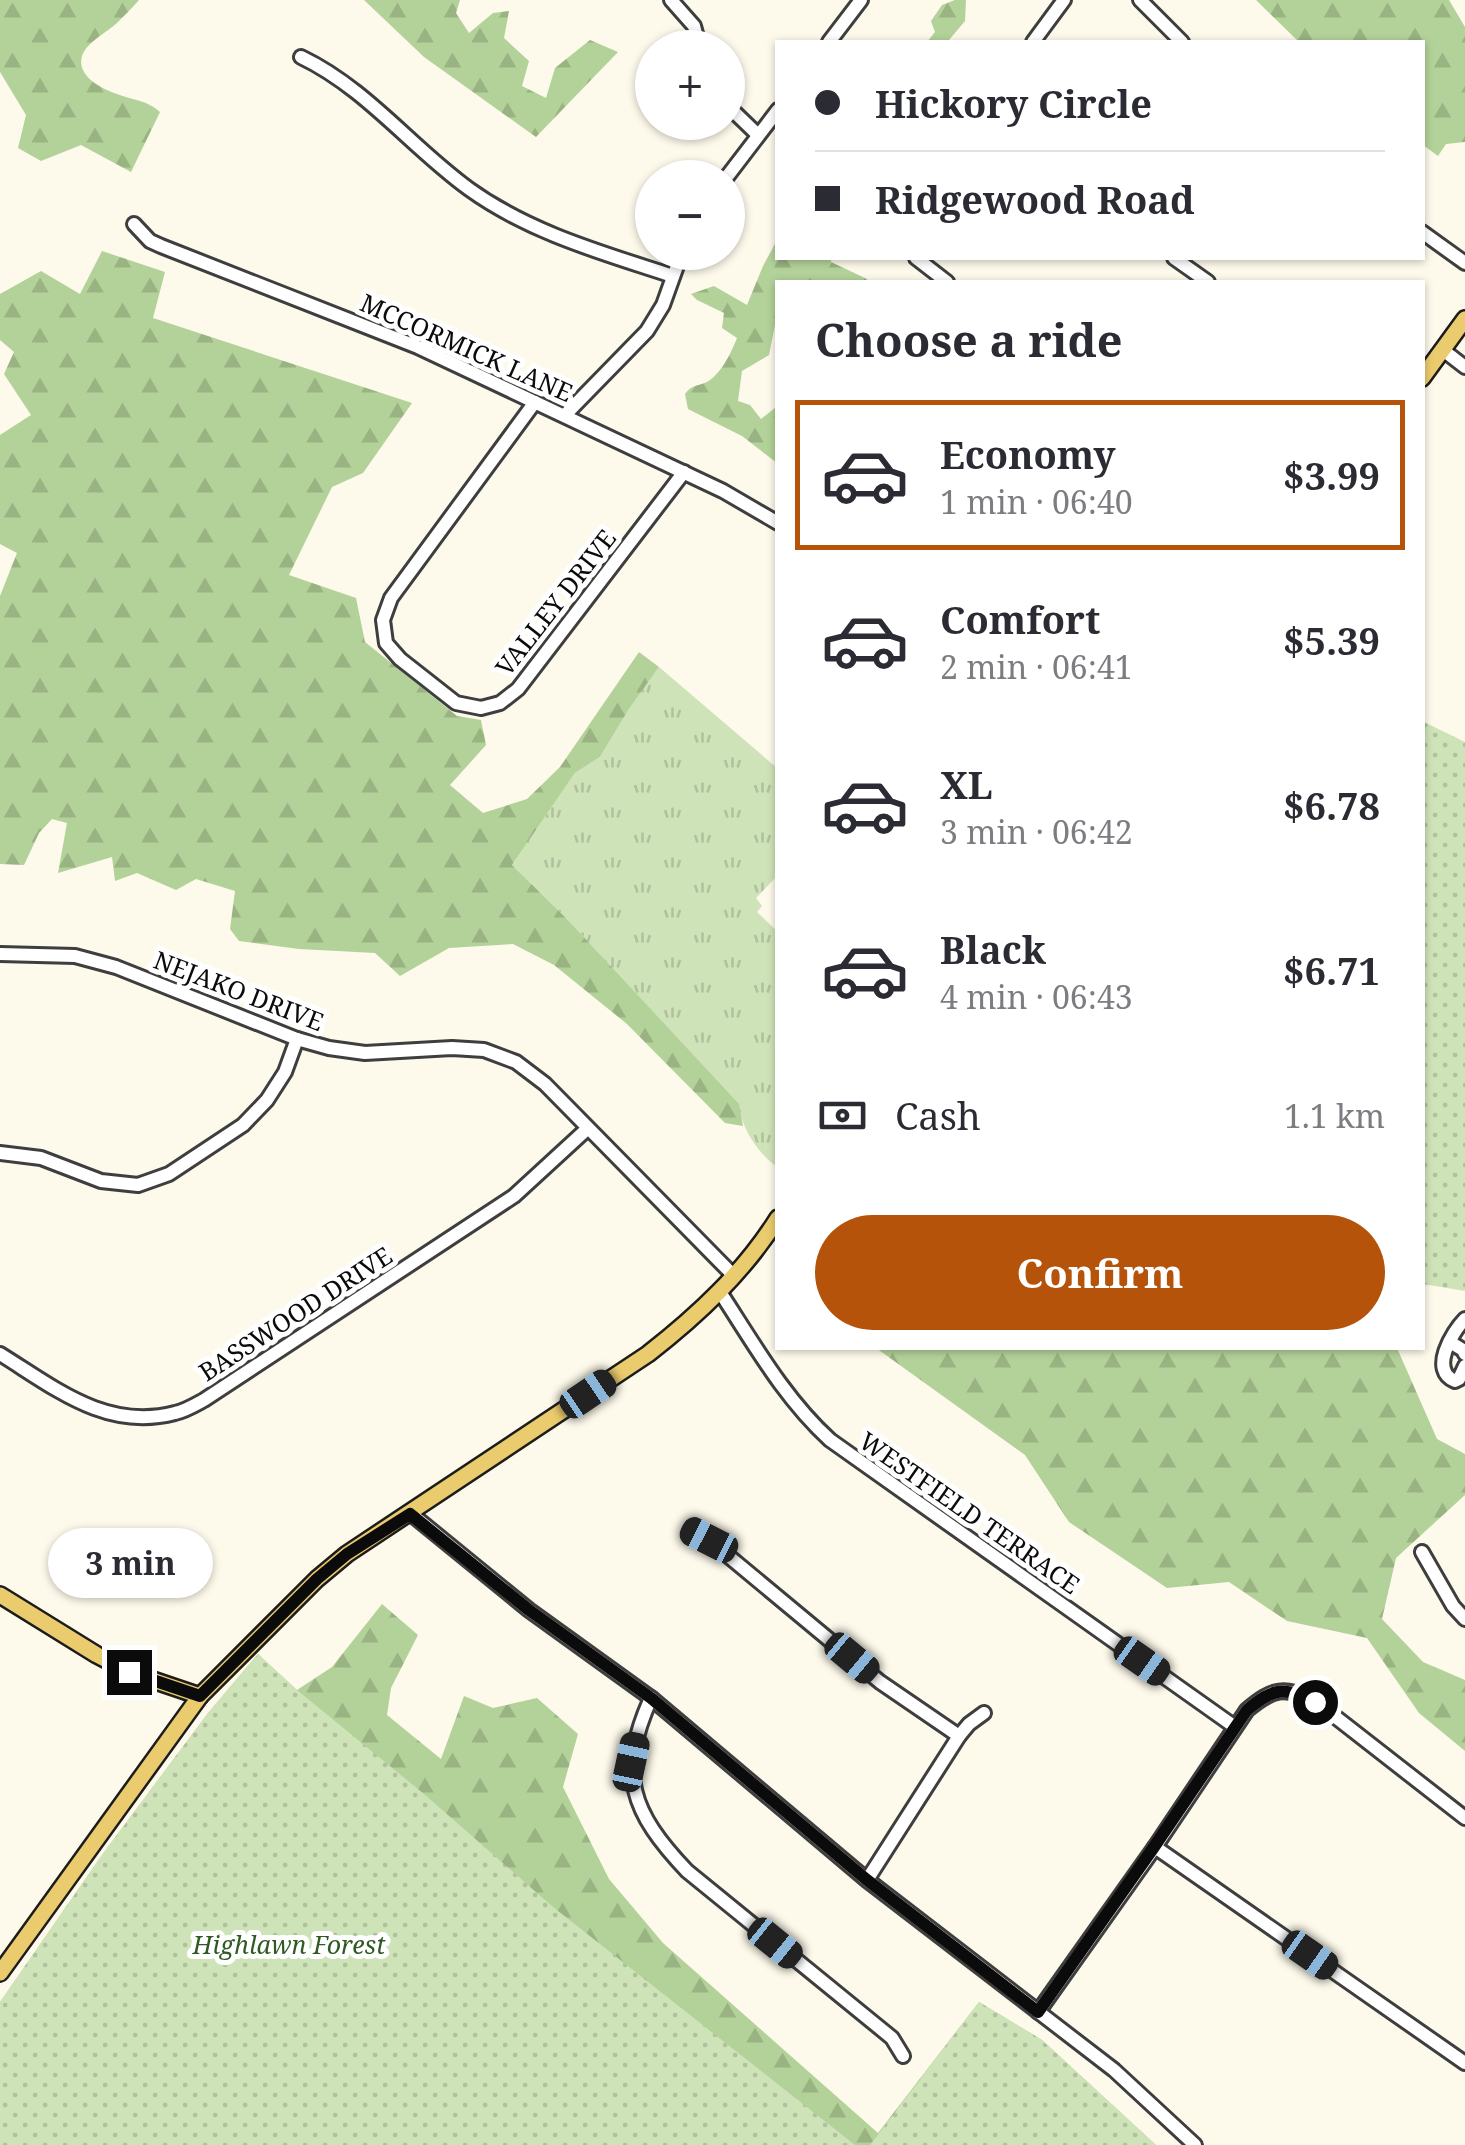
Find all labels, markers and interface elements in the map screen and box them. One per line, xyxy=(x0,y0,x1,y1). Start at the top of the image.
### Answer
map controls xyxy=(635,30,745,270)
button: + xyxy=(635,30,745,140)
text: Hickory Circle xyxy=(875,77,1152,129)
button: − xyxy=(635,160,745,270)
text: Ridgewood Road xyxy=(875,173,1195,225)
street label: MCCORMICK LANE xyxy=(356,285,578,409)
text: Choose a ride xyxy=(815,309,1123,370)
text: Economy xyxy=(940,428,1116,480)
icon: car xyxy=(820,430,910,520)
text: $3.99 xyxy=(1283,449,1380,501)
text: 1 min · 06:40 xyxy=(940,480,1133,523)
street label: VALLEY DRIVE xyxy=(487,522,623,682)
text: Comfort xyxy=(940,593,1100,645)
icon: car xyxy=(820,595,910,685)
text: $5.39 xyxy=(1283,614,1380,666)
text: 2 min · 06:41 xyxy=(940,645,1133,688)
text: XL xyxy=(940,758,993,810)
icon: car xyxy=(820,760,910,850)
text: $6.78 xyxy=(1283,779,1380,831)
text: 3 min · 06:42 xyxy=(940,810,1133,853)
text: Black xyxy=(940,923,1046,975)
icon: car xyxy=(820,925,910,1015)
street label: NEJAKO DRIVE xyxy=(149,942,329,1038)
text: $6.71 xyxy=(1283,944,1380,996)
text: 4 min · 06:43 xyxy=(940,975,1133,1018)
icon: cash xyxy=(815,1088,870,1143)
text: Cash xyxy=(895,1089,981,1141)
text: 1.1 km xyxy=(1284,1094,1385,1137)
button: Confirm xyxy=(815,1215,1385,1330)
street label: BASSWOOD DRIVE xyxy=(192,1238,398,1388)
car xyxy=(555,1365,621,1423)
street label: WESTFIELD TERRACE xyxy=(853,1423,1087,1601)
car xyxy=(675,1513,743,1567)
callout: 3 min xyxy=(46,1527,212,1597)
text: 3 min xyxy=(85,1541,176,1584)
car xyxy=(819,1627,885,1689)
car xyxy=(1109,1632,1175,1690)
route end xyxy=(107,1650,152,1695)
route start xyxy=(1293,1680,1338,1725)
car xyxy=(610,1730,652,1794)
car xyxy=(742,1912,808,1974)
car xyxy=(1277,1926,1343,1984)
park label: Highlawn Forest xyxy=(192,1927,386,1961)

